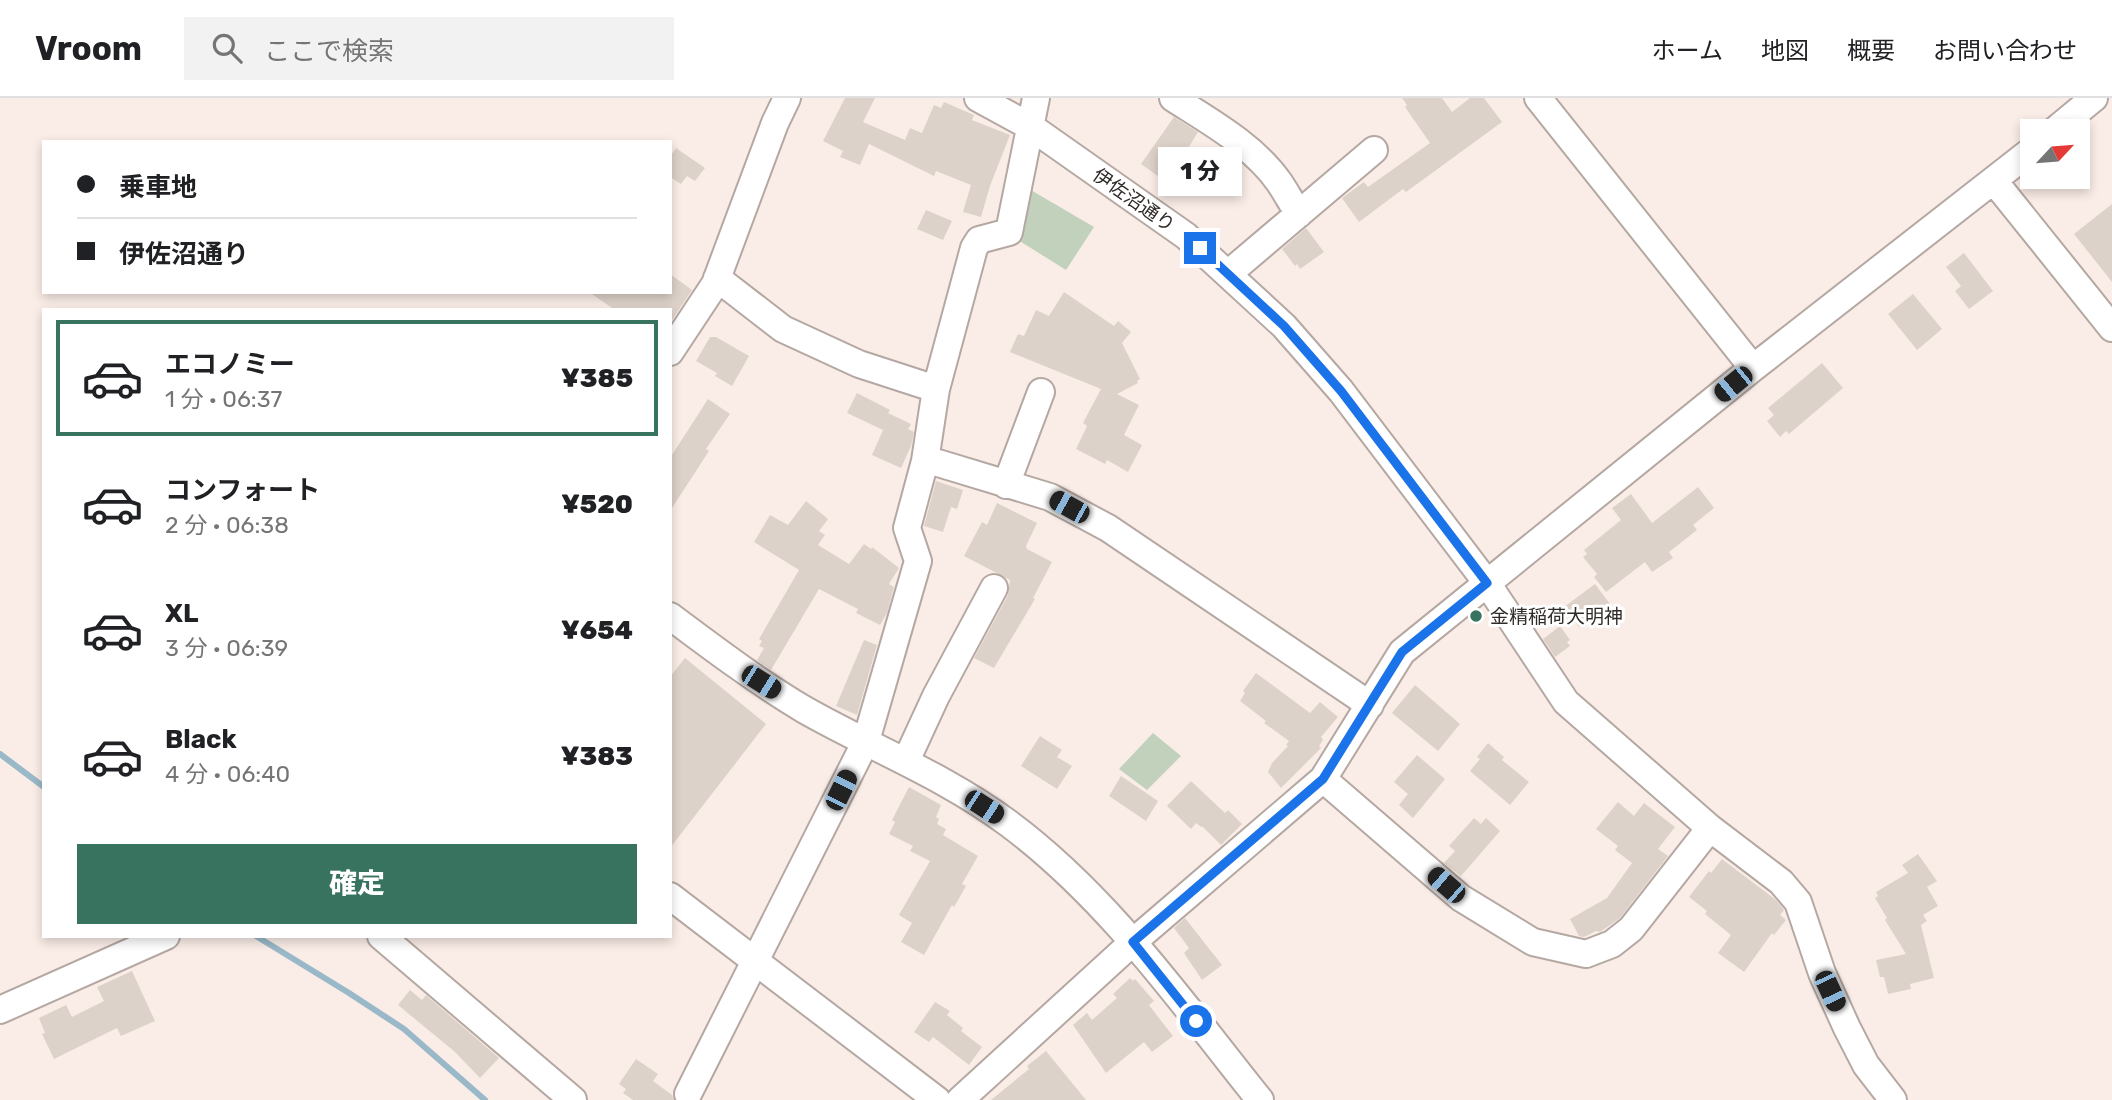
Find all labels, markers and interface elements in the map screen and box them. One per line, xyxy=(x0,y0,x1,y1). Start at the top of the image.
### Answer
search box xyxy=(184,17,674,80)
text: Vroom xyxy=(35,29,142,68)
icon: search xyxy=(208,29,246,67)
text: ここで検索 xyxy=(264,36,394,67)
text: ホーム xyxy=(1652,37,1723,65)
text: 地図 xyxy=(1761,37,1809,65)
text: 概要 xyxy=(1847,37,1895,65)
text: お問い合わせ xyxy=(1933,37,2077,65)
north arrow xyxy=(2020,119,2090,189)
map controls xyxy=(2020,119,2090,189)
callout: 1 分 xyxy=(1158,146,1242,195)
text: 1 分 xyxy=(1180,157,1220,185)
street label: 伊佐沼通り xyxy=(1088,163,1180,237)
text: 乗車地 xyxy=(119,172,197,203)
route end xyxy=(1184,232,1216,264)
text: 伊佐沼通り xyxy=(119,239,249,270)
icon: car xyxy=(81,347,144,410)
text: エコノミー xyxy=(165,349,295,380)
text: ¥385 xyxy=(561,363,633,394)
car xyxy=(1711,363,1756,405)
text: 1 分 · 06:37 xyxy=(165,385,282,413)
icon: car xyxy=(81,473,144,536)
text: コンフォート xyxy=(165,475,320,506)
car xyxy=(1046,488,1093,526)
text: ¥520 xyxy=(561,489,633,520)
text: 2 分 · 06:38 xyxy=(165,511,289,539)
text: XL xyxy=(165,598,198,629)
icon: car xyxy=(81,599,144,662)
place label: 金精稲荷大明神 xyxy=(1490,605,1623,628)
marker: 金精稲荷大明神 xyxy=(1468,608,1484,624)
text: ¥654 xyxy=(561,615,633,646)
text: 3 分 · 06:39 xyxy=(165,634,288,662)
car xyxy=(738,662,785,702)
text: Black xyxy=(165,724,237,755)
icon: car xyxy=(81,725,144,788)
text: ¥383 xyxy=(561,741,633,772)
text: 4 分 · 06:40 xyxy=(165,760,290,788)
car xyxy=(823,767,860,813)
car xyxy=(961,787,1008,827)
button: 確定 xyxy=(77,844,637,924)
car xyxy=(1424,863,1469,907)
car xyxy=(1812,968,1849,1014)
route start xyxy=(1180,1005,1212,1037)

